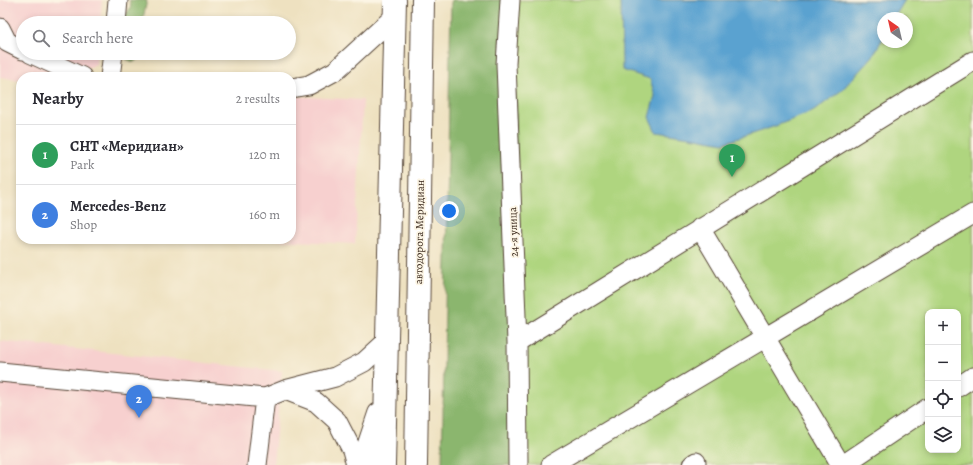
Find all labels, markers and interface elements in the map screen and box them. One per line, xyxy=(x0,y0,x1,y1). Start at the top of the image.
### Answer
north arrow xyxy=(877,12,913,48)
search box xyxy=(16,16,296,60)
icon: search xyxy=(30,27,52,49)
text: Search here xyxy=(62,28,133,48)
text: Nearby xyxy=(32,87,83,110)
text: 2 results xyxy=(236,90,280,107)
text: СНТ «Меридиан» xyxy=(70,136,184,156)
pin: 1 xyxy=(719,144,745,177)
text: 1 xyxy=(43,146,47,163)
text: 120 m xyxy=(249,146,280,163)
text: Park xyxy=(70,156,94,173)
street label: автодорога Меридиан xyxy=(411,180,428,284)
text: Mercedes-Benz xyxy=(70,196,166,216)
your location xyxy=(439,201,459,221)
text: 2 xyxy=(42,206,48,223)
text: 160 m xyxy=(249,206,280,223)
street label: 24-я улица xyxy=(505,206,522,257)
text: Shop xyxy=(70,216,97,233)
map controls xyxy=(925,309,961,453)
button: + xyxy=(925,309,961,345)
button: − xyxy=(925,345,961,381)
button: locate xyxy=(925,381,961,417)
pin: 2 xyxy=(126,385,152,418)
button: layers xyxy=(925,417,961,453)

